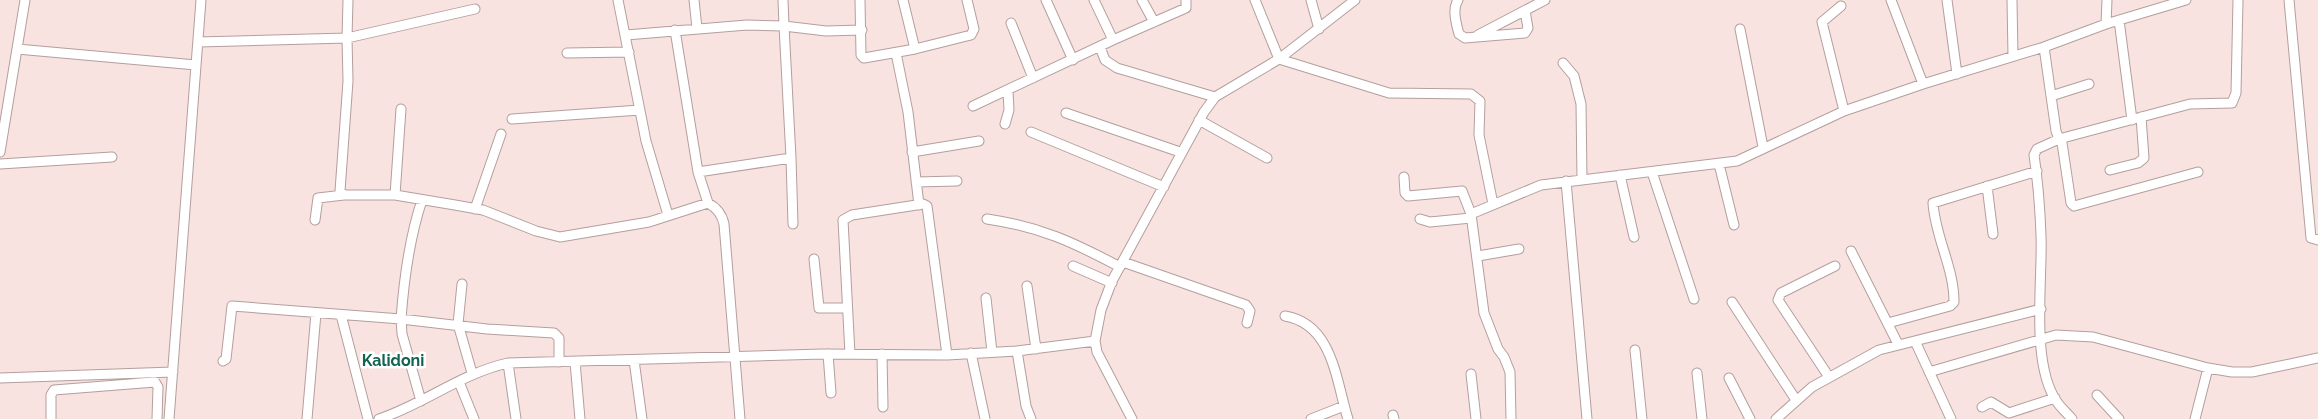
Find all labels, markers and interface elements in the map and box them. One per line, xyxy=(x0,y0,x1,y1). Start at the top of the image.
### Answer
district label: Kalidoni xyxy=(362,351,424,370)

